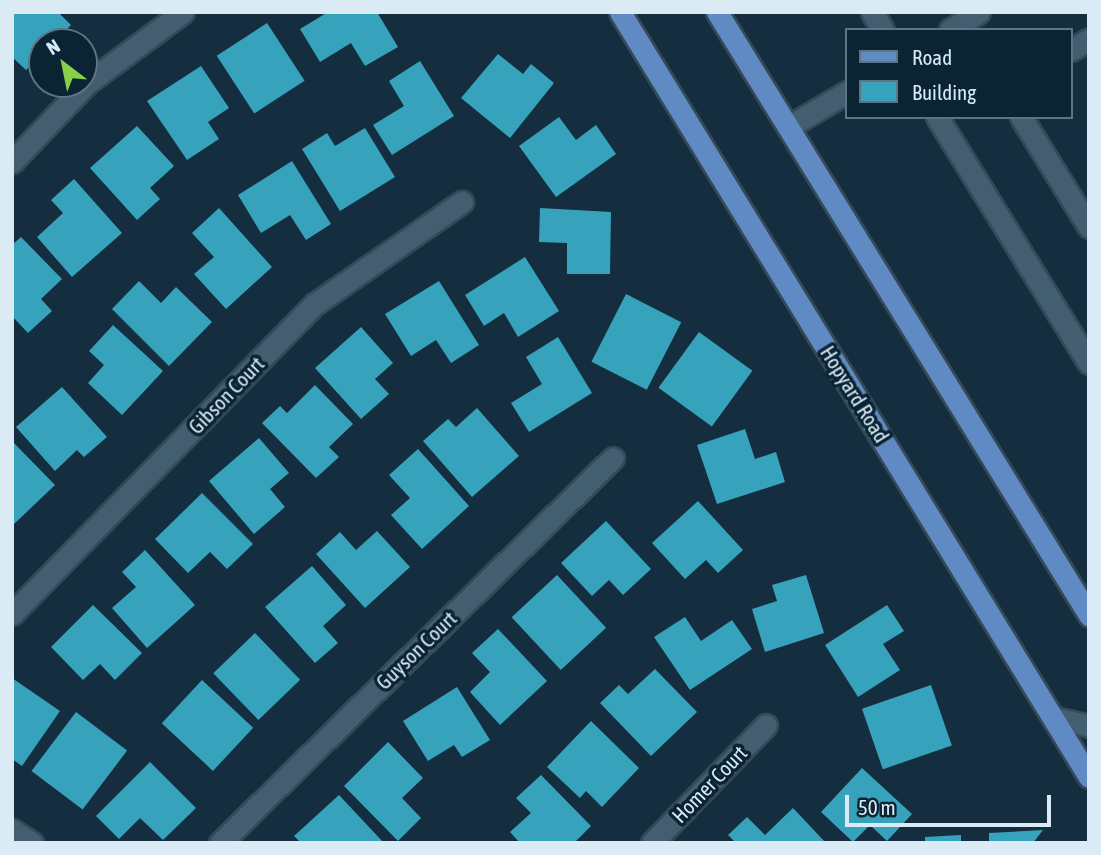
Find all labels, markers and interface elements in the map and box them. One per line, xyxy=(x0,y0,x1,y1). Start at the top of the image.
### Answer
north arrow xyxy=(28,28,98,98)
legend xyxy=(846,28,1073,119)
text: N xyxy=(42,35,64,59)
text: Road xyxy=(912,45,952,69)
text: Building xyxy=(912,80,976,104)
street label: Hopyard Road xyxy=(815,341,895,447)
street label: Gibson Court xyxy=(183,351,269,439)
street label: Guyson Court xyxy=(371,606,461,694)
street label: Homer Court xyxy=(666,740,752,828)
scale bar xyxy=(849,782,1056,826)
text: 50 m xyxy=(858,795,896,819)

